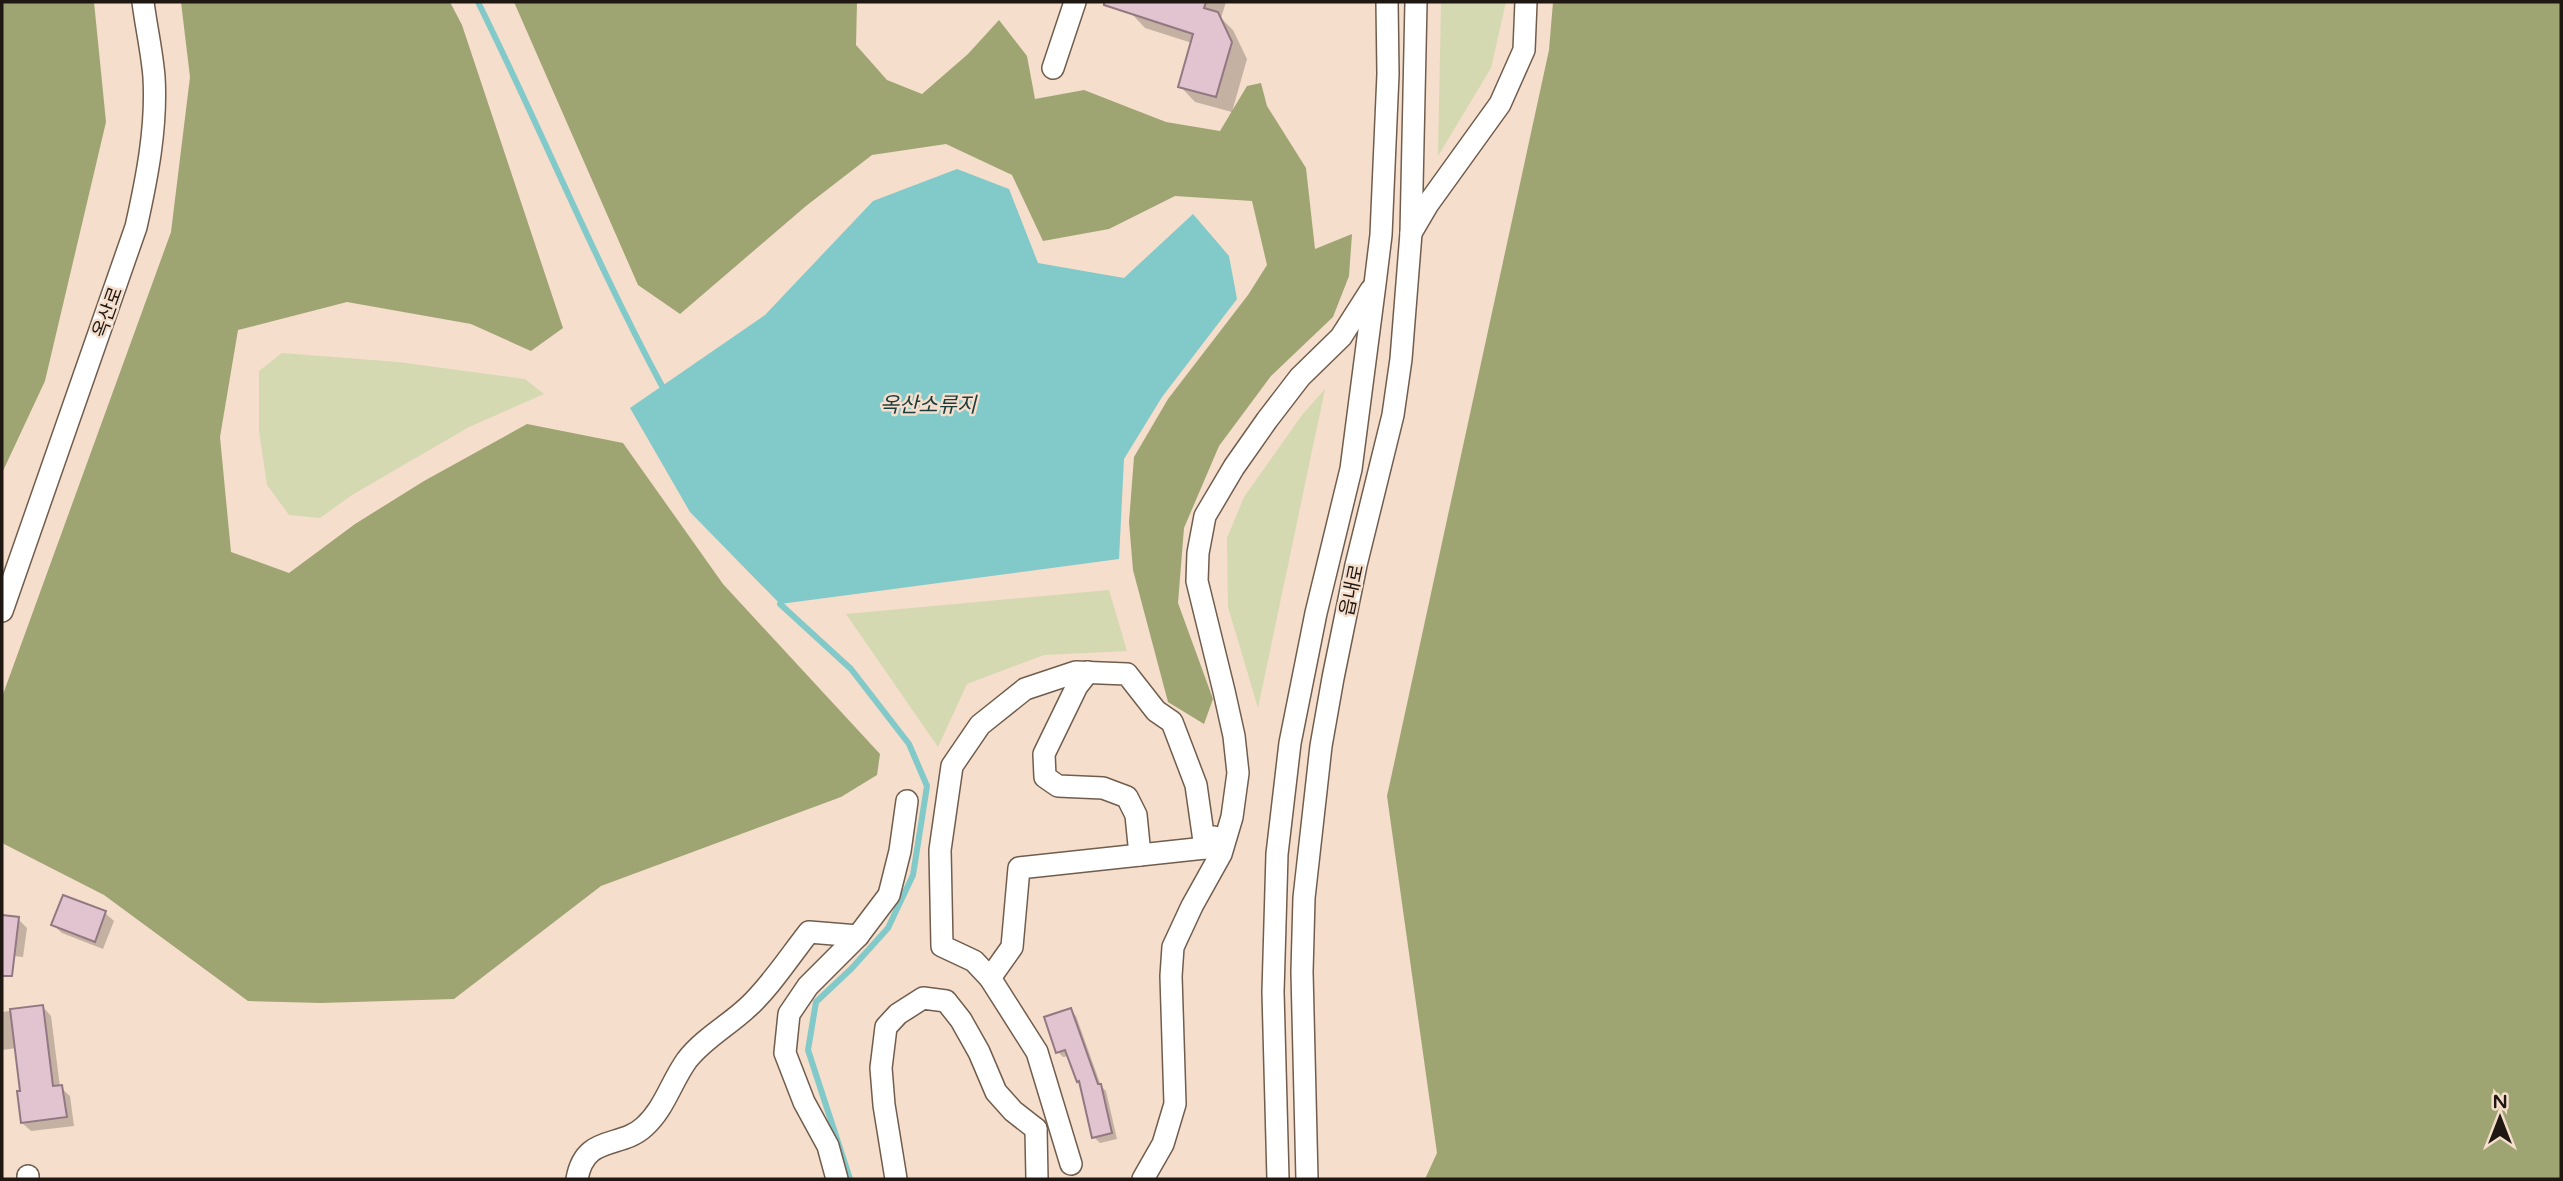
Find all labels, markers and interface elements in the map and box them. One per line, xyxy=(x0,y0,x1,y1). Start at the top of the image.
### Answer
street label: 옥산로 xyxy=(89,284,127,341)
water label: 옥산소류지 xyxy=(880,393,978,418)
street label: 읍내로 xyxy=(1336,562,1368,618)
north arrow xyxy=(2465,1083,2535,1153)
text: N xyxy=(2492,1091,2508,1113)

